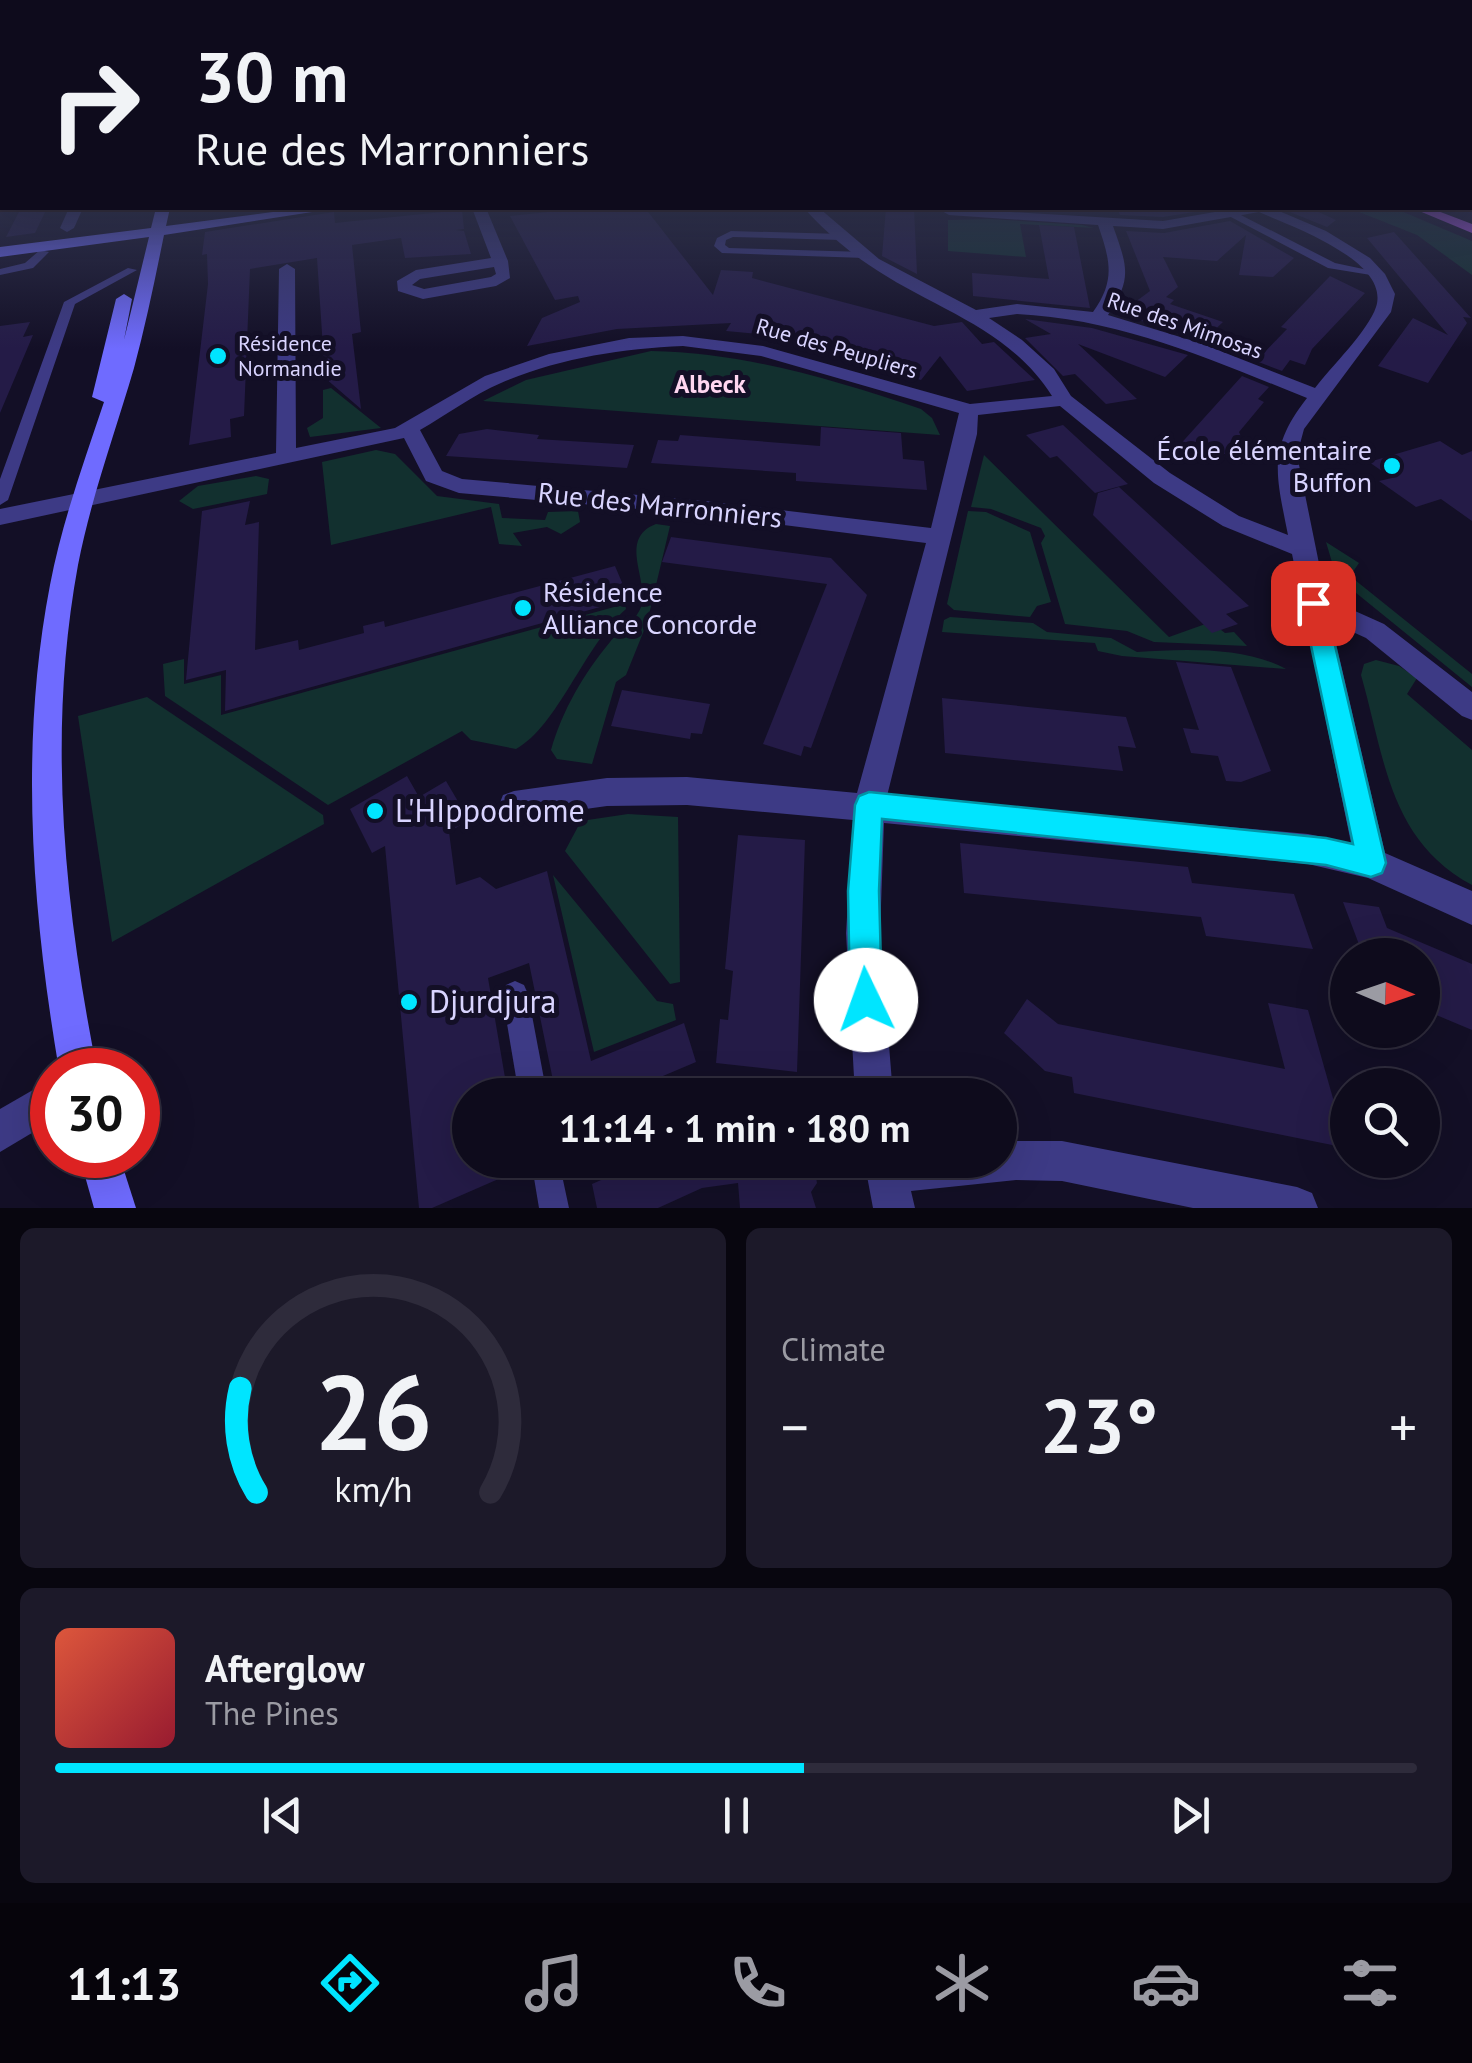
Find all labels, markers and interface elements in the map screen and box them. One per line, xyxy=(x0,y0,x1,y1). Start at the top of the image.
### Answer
text: 30 m xyxy=(195,31,348,121)
icon: right xyxy=(30,40,160,170)
text: Rue des Marronniers xyxy=(195,119,590,177)
street label: Rue des Mimosas xyxy=(1104,285,1266,365)
street label: Rue des Peupliers xyxy=(753,312,921,384)
place label: Résidence Normandie xyxy=(238,329,342,382)
marker: Résidence Normandie xyxy=(207,345,229,367)
district label: Albeck xyxy=(674,368,746,400)
place label: École élémentaire Buffon xyxy=(1157,431,1372,500)
marker: École élémentaire Buffon xyxy=(1381,455,1403,477)
street label: Rue des Marronniers xyxy=(536,473,784,536)
pin xyxy=(1271,561,1356,646)
place label: Résidence Alliance Concorde xyxy=(543,573,757,642)
icon: arrive xyxy=(1286,576,1341,631)
marker: Résidence Alliance Concorde xyxy=(512,597,534,619)
place label: L'HIppodrome xyxy=(395,789,585,831)
marker: L'HIppodrome xyxy=(364,800,386,822)
north arrow xyxy=(1330,938,1440,1048)
map controls xyxy=(1330,938,1440,1178)
position arrow xyxy=(814,948,918,1052)
place label: Djurdjura xyxy=(429,980,556,1022)
marker: Djurdjura xyxy=(398,991,420,1013)
speed limit sign: 30 xyxy=(30,1048,160,1178)
button: search xyxy=(1330,1068,1440,1178)
text: 11:14 · 1 min · 180 m xyxy=(559,1103,910,1152)
text: Climate xyxy=(781,1328,886,1370)
text: 26 xyxy=(314,1344,432,1479)
text: 23° xyxy=(1040,1377,1158,1474)
text: − xyxy=(781,1391,809,1462)
text: + xyxy=(1389,1391,1417,1462)
text: km/h xyxy=(334,1466,412,1512)
text: Afterglow xyxy=(205,1643,365,1692)
text: The Pines xyxy=(205,1692,339,1734)
icon: previous xyxy=(255,1788,310,1843)
icon: pause xyxy=(709,1788,764,1843)
icon: next xyxy=(1163,1788,1218,1843)
icon: directions xyxy=(315,1948,385,2018)
icon: music xyxy=(519,1948,589,2018)
icon: phone xyxy=(723,1948,793,2018)
icon: climate xyxy=(927,1948,997,2018)
icon: car xyxy=(1131,1948,1201,2018)
icon: filters xyxy=(1335,1948,1405,2018)
text: 11:13 xyxy=(67,1954,181,2012)

